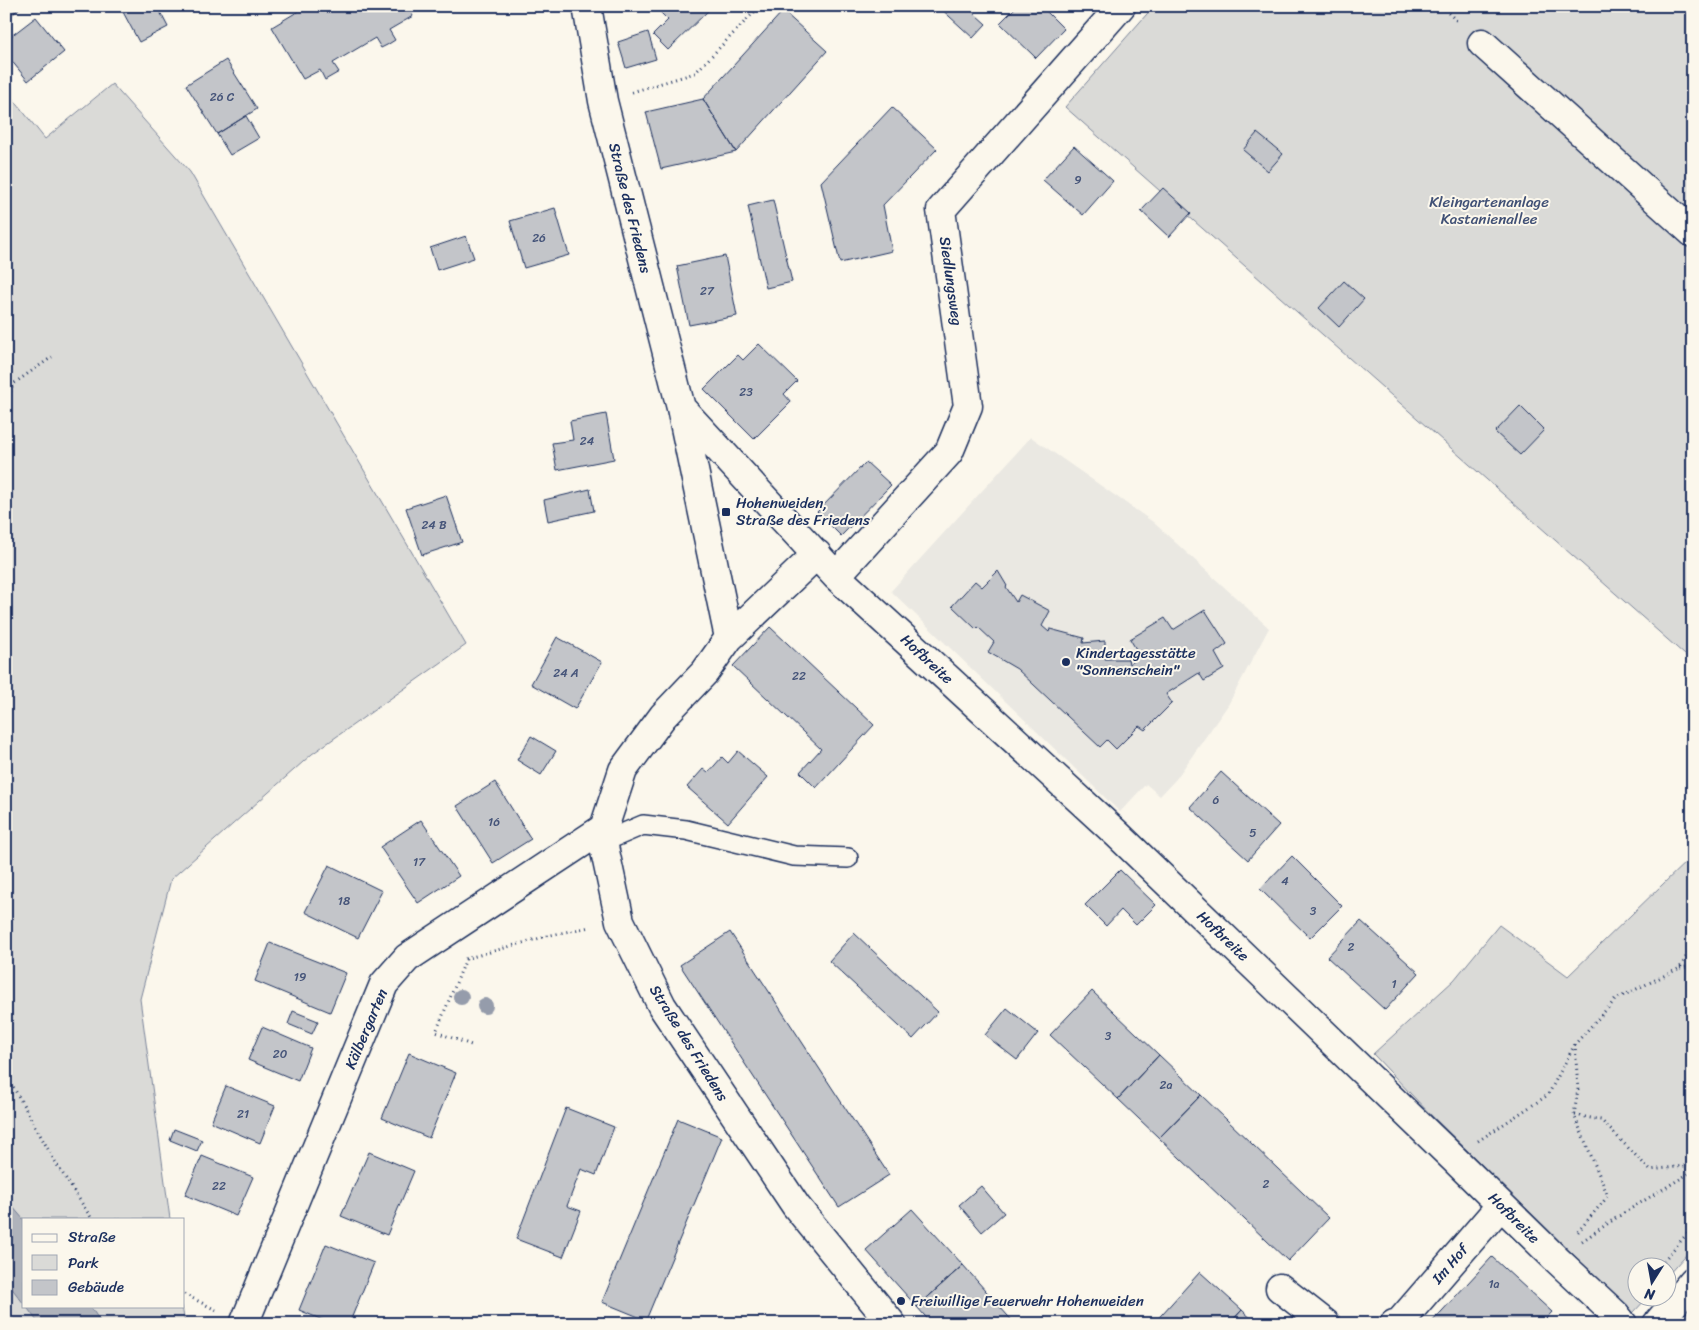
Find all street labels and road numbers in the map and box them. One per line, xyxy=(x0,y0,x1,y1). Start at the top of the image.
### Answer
street label: Straße des Friedens xyxy=(601,140,659,276)
street label: Siedlungsweg xyxy=(932,235,970,328)
street label: Hofbreite xyxy=(894,627,960,691)
street label: Hofbreite xyxy=(1191,904,1256,968)
street label: Straße des Friedens xyxy=(643,979,736,1107)
street label: Kälbergarten xyxy=(337,985,395,1073)
street label: Hofbreite xyxy=(1482,1186,1546,1250)
street label: Im Hof xyxy=(1424,1237,1476,1291)

